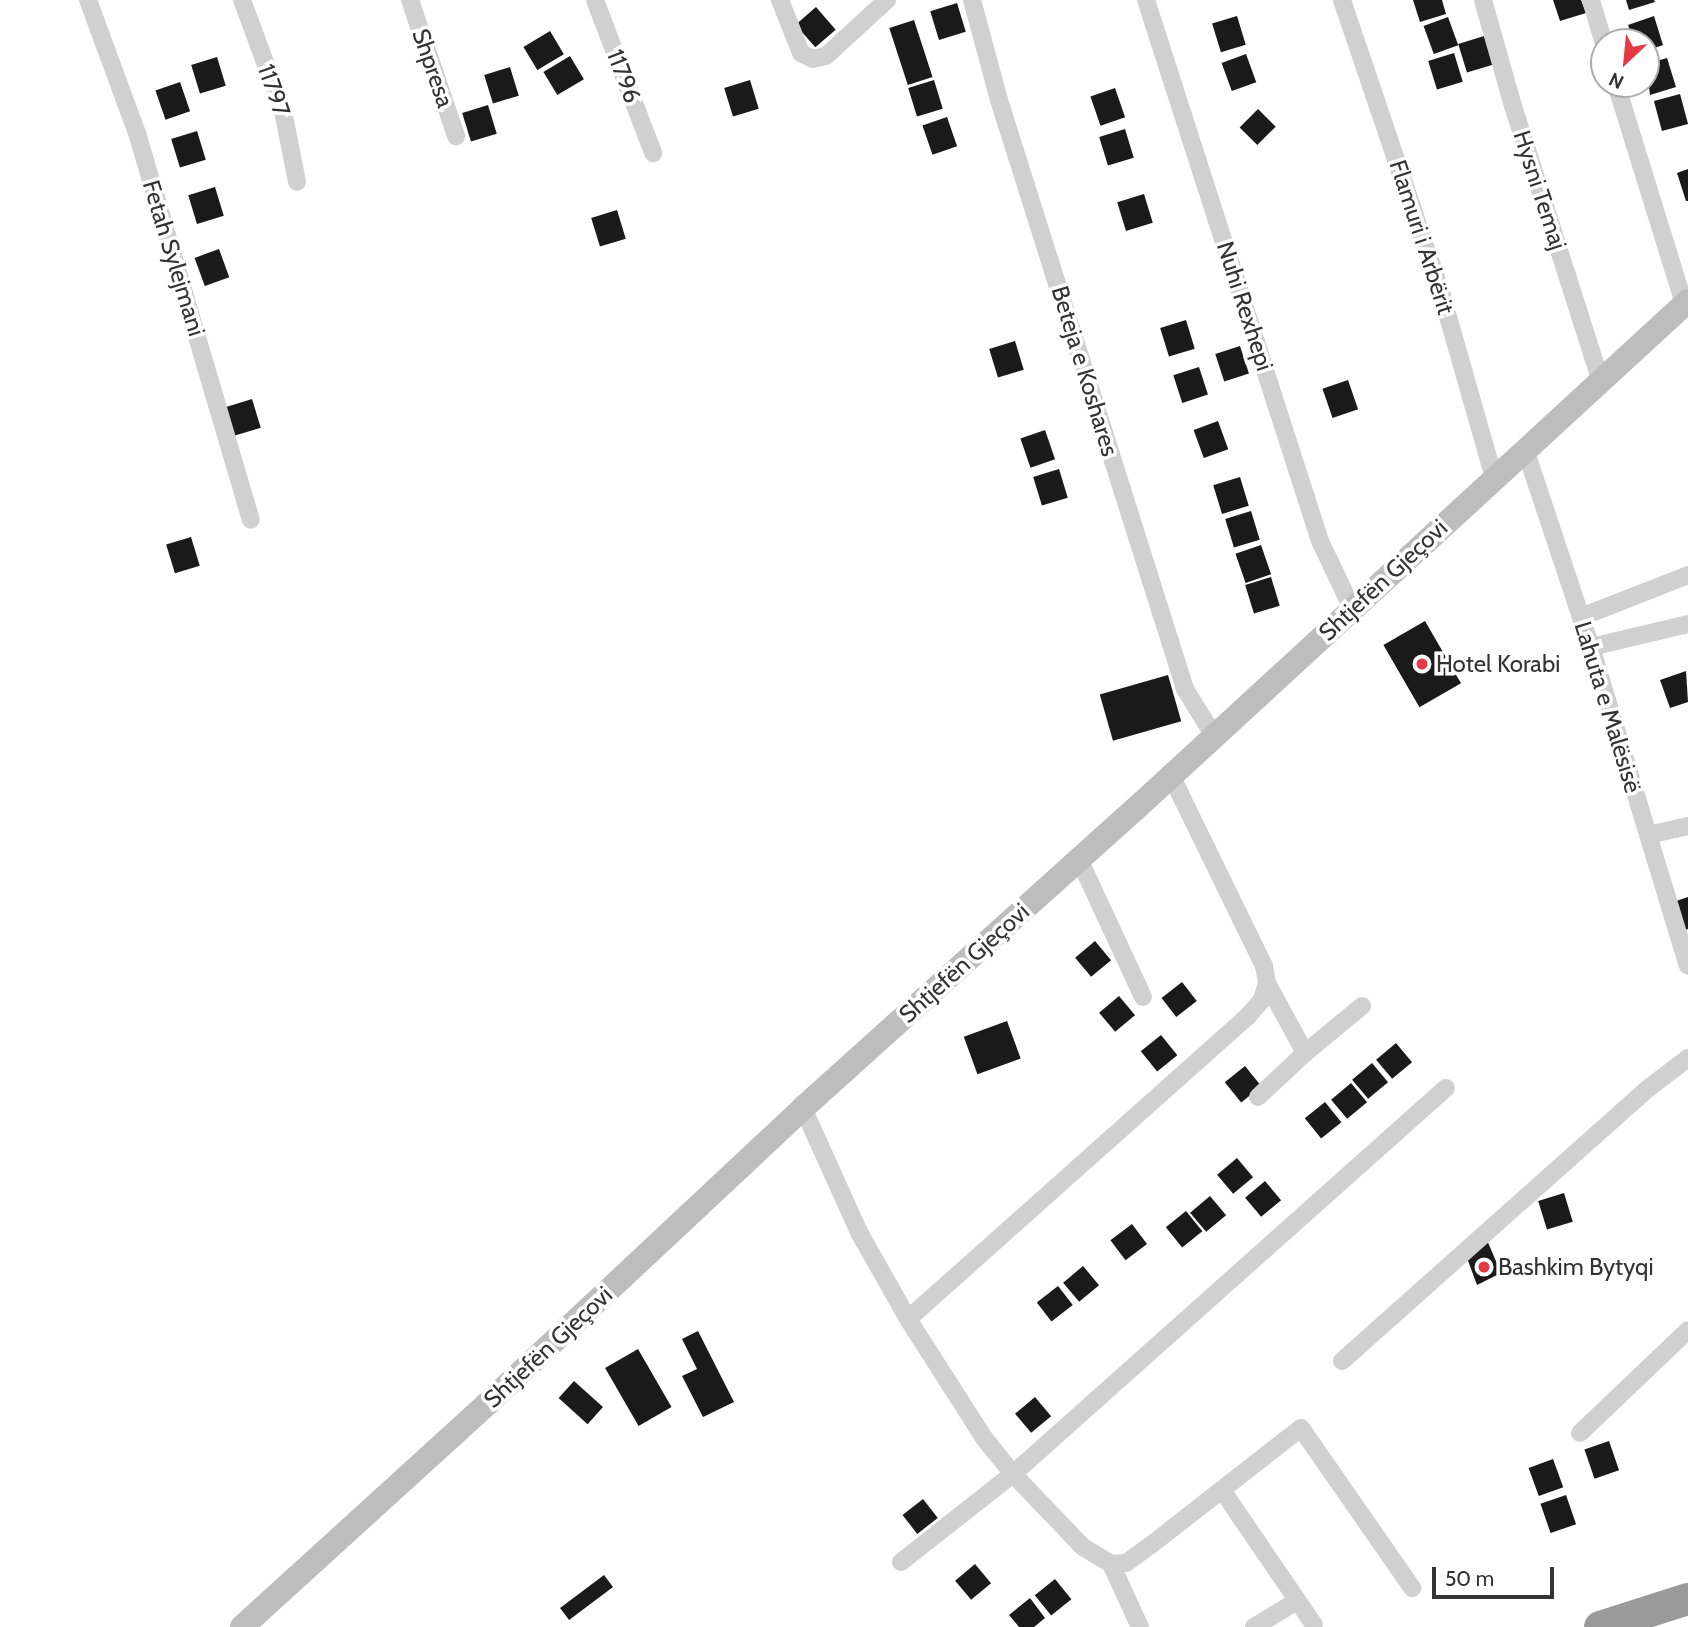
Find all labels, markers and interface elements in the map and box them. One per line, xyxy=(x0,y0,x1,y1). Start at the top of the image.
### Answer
street label: Shpresa xyxy=(406,25,460,111)
north arrow xyxy=(1590,28,1660,98)
street label: 11796 xyxy=(601,45,647,107)
street label: 11797 xyxy=(252,60,296,120)
text: N xyxy=(1605,67,1628,94)
street label: Hysni Temaj xyxy=(1507,127,1573,253)
street label: Flamuri i Arbërit xyxy=(1383,156,1461,318)
street label: Fetah Sylejmani xyxy=(137,177,211,339)
street label: Nuhi Rexhepi xyxy=(1211,238,1279,374)
street label: Beteja e Koshares xyxy=(1045,282,1125,460)
street label: Shtjefën Gjeçovi xyxy=(1313,513,1453,647)
street label: Lahuta e Malësisë xyxy=(1568,618,1648,796)
place label: Hotel Korabi xyxy=(1436,650,1560,678)
marker: Hotel Korabi xyxy=(1414,656,1430,672)
street label: Shtjefën Gjeçovi xyxy=(893,897,1035,1029)
place label: Bashkim Bytyqi xyxy=(1498,1253,1653,1281)
marker: Bashkim Bytyqi xyxy=(1476,1259,1492,1275)
street label: Shtjefën Gjeçovi xyxy=(478,1280,618,1414)
scale bar xyxy=(1436,1554,1558,1598)
text: 50 m xyxy=(1445,1566,1494,1591)

